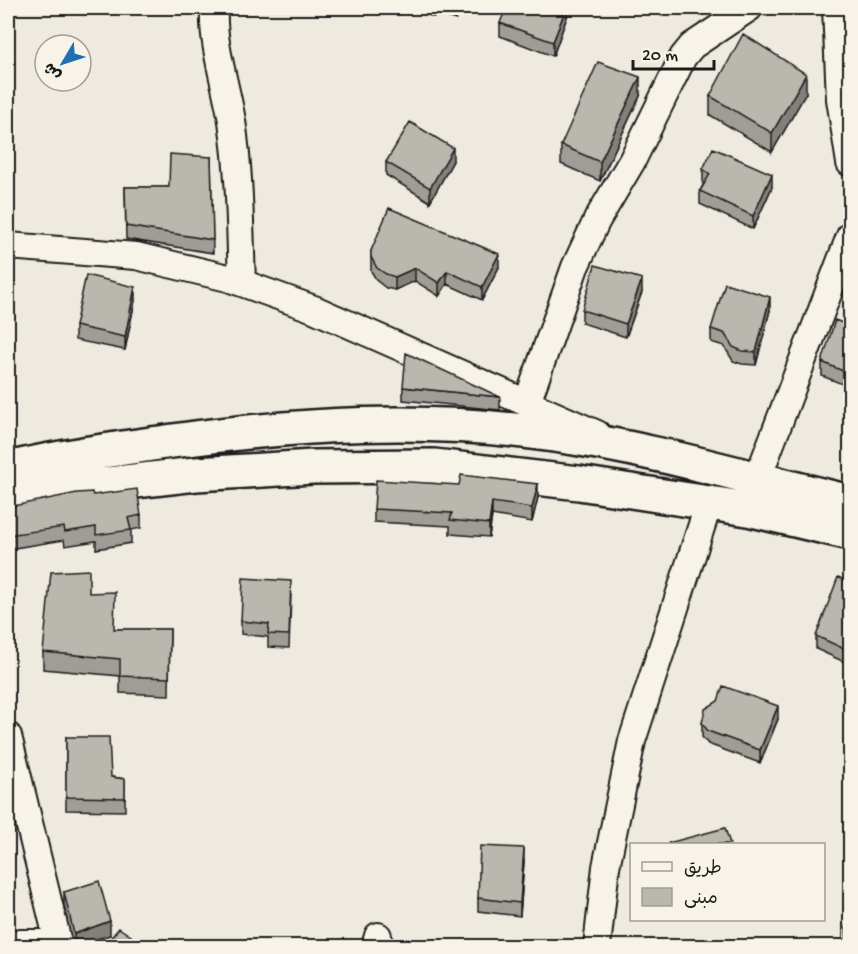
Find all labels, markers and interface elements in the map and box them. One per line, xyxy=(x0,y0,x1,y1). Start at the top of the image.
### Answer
north arrow xyxy=(33,33,93,93)
scale bar xyxy=(633,33,714,71)
text: 20 m xyxy=(642,46,678,67)
text: ش xyxy=(41,57,67,83)
legend xyxy=(630,843,825,921)
text: طريق xyxy=(684,859,722,880)
text: مبنى xyxy=(684,889,718,910)

